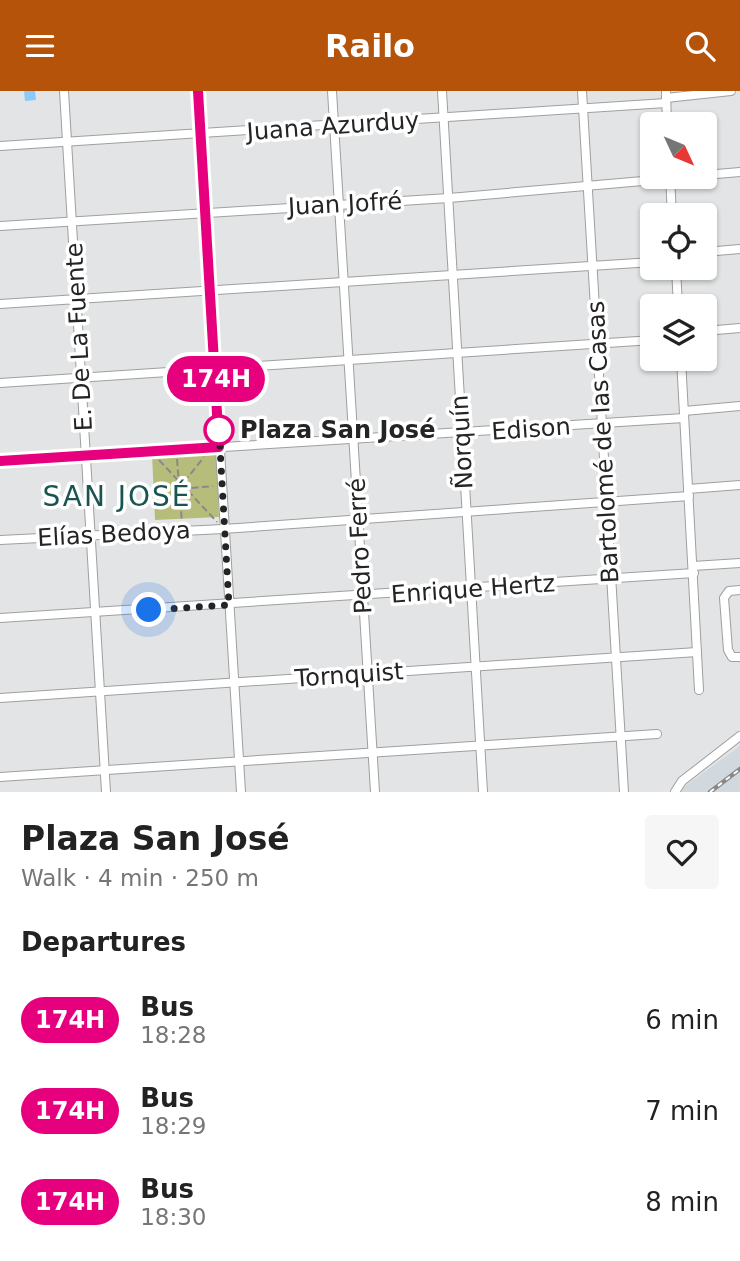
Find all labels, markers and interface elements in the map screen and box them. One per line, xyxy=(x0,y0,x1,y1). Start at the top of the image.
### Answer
icon: menu xyxy=(21,27,59,65)
text: Railo xyxy=(325,27,415,65)
icon: search xyxy=(681,27,719,65)
street label: Juana Azurduy xyxy=(244,106,420,146)
north arrow xyxy=(640,112,718,189)
map controls xyxy=(640,112,717,371)
street label: Juan Jofré xyxy=(285,187,403,221)
button: locate xyxy=(640,203,717,280)
street label: E. De La Fuente xyxy=(60,242,98,432)
button: layers xyxy=(640,294,717,371)
street label: Bartolomé de las Casas xyxy=(582,300,624,584)
line badge: 174H xyxy=(167,356,265,402)
text: 174H xyxy=(181,365,251,393)
street label: Ñorquín xyxy=(444,394,478,490)
street label: Edison xyxy=(490,412,572,446)
marker: Plaza San José xyxy=(204,415,234,445)
place label: Plaza San José xyxy=(240,416,435,444)
street label: Pedro Ferré xyxy=(342,477,378,615)
district label: SAN JOSÉ xyxy=(42,479,192,513)
street label: Elías Bedoya xyxy=(37,516,191,552)
street label: Enrique Hertz xyxy=(390,569,556,609)
your location xyxy=(131,592,166,627)
street label: Tornquist xyxy=(293,657,404,693)
button: heart xyxy=(645,815,719,889)
text: Plaza San José xyxy=(21,819,290,858)
text: Walk · 4 min · 250 m xyxy=(21,865,259,891)
text: Departures xyxy=(21,927,186,957)
text: Bus xyxy=(140,992,194,1022)
text: 6 min xyxy=(645,1005,719,1035)
text: 174H xyxy=(35,1006,105,1034)
text: 18:28 xyxy=(140,1022,206,1048)
text: Bus xyxy=(140,1083,194,1113)
text: 7 min xyxy=(645,1096,719,1126)
text: 174H xyxy=(35,1097,105,1125)
text: 18:29 xyxy=(140,1113,206,1139)
text: Bus xyxy=(140,1174,194,1204)
text: 8 min xyxy=(645,1187,719,1217)
text: 174H xyxy=(35,1188,105,1216)
text: 18:30 xyxy=(140,1204,206,1230)

